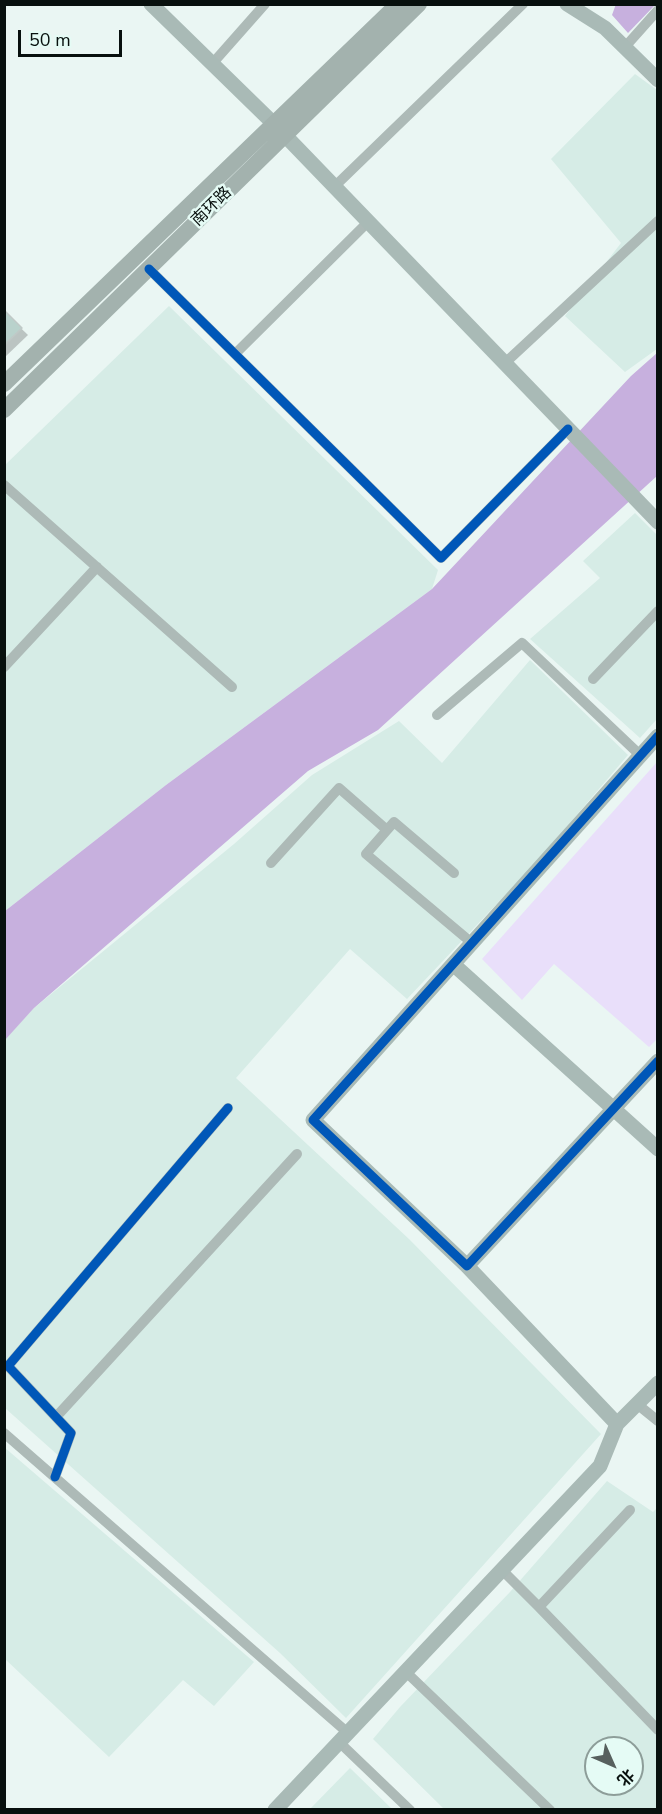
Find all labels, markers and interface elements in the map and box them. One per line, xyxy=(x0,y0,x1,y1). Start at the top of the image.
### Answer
scale bar xyxy=(21,18,124,56)
text: 50 m xyxy=(29,28,71,52)
street label: 南环路 xyxy=(188,183,236,231)
north arrow xyxy=(584,1736,644,1796)
text: 北 xyxy=(612,1764,639,1791)

